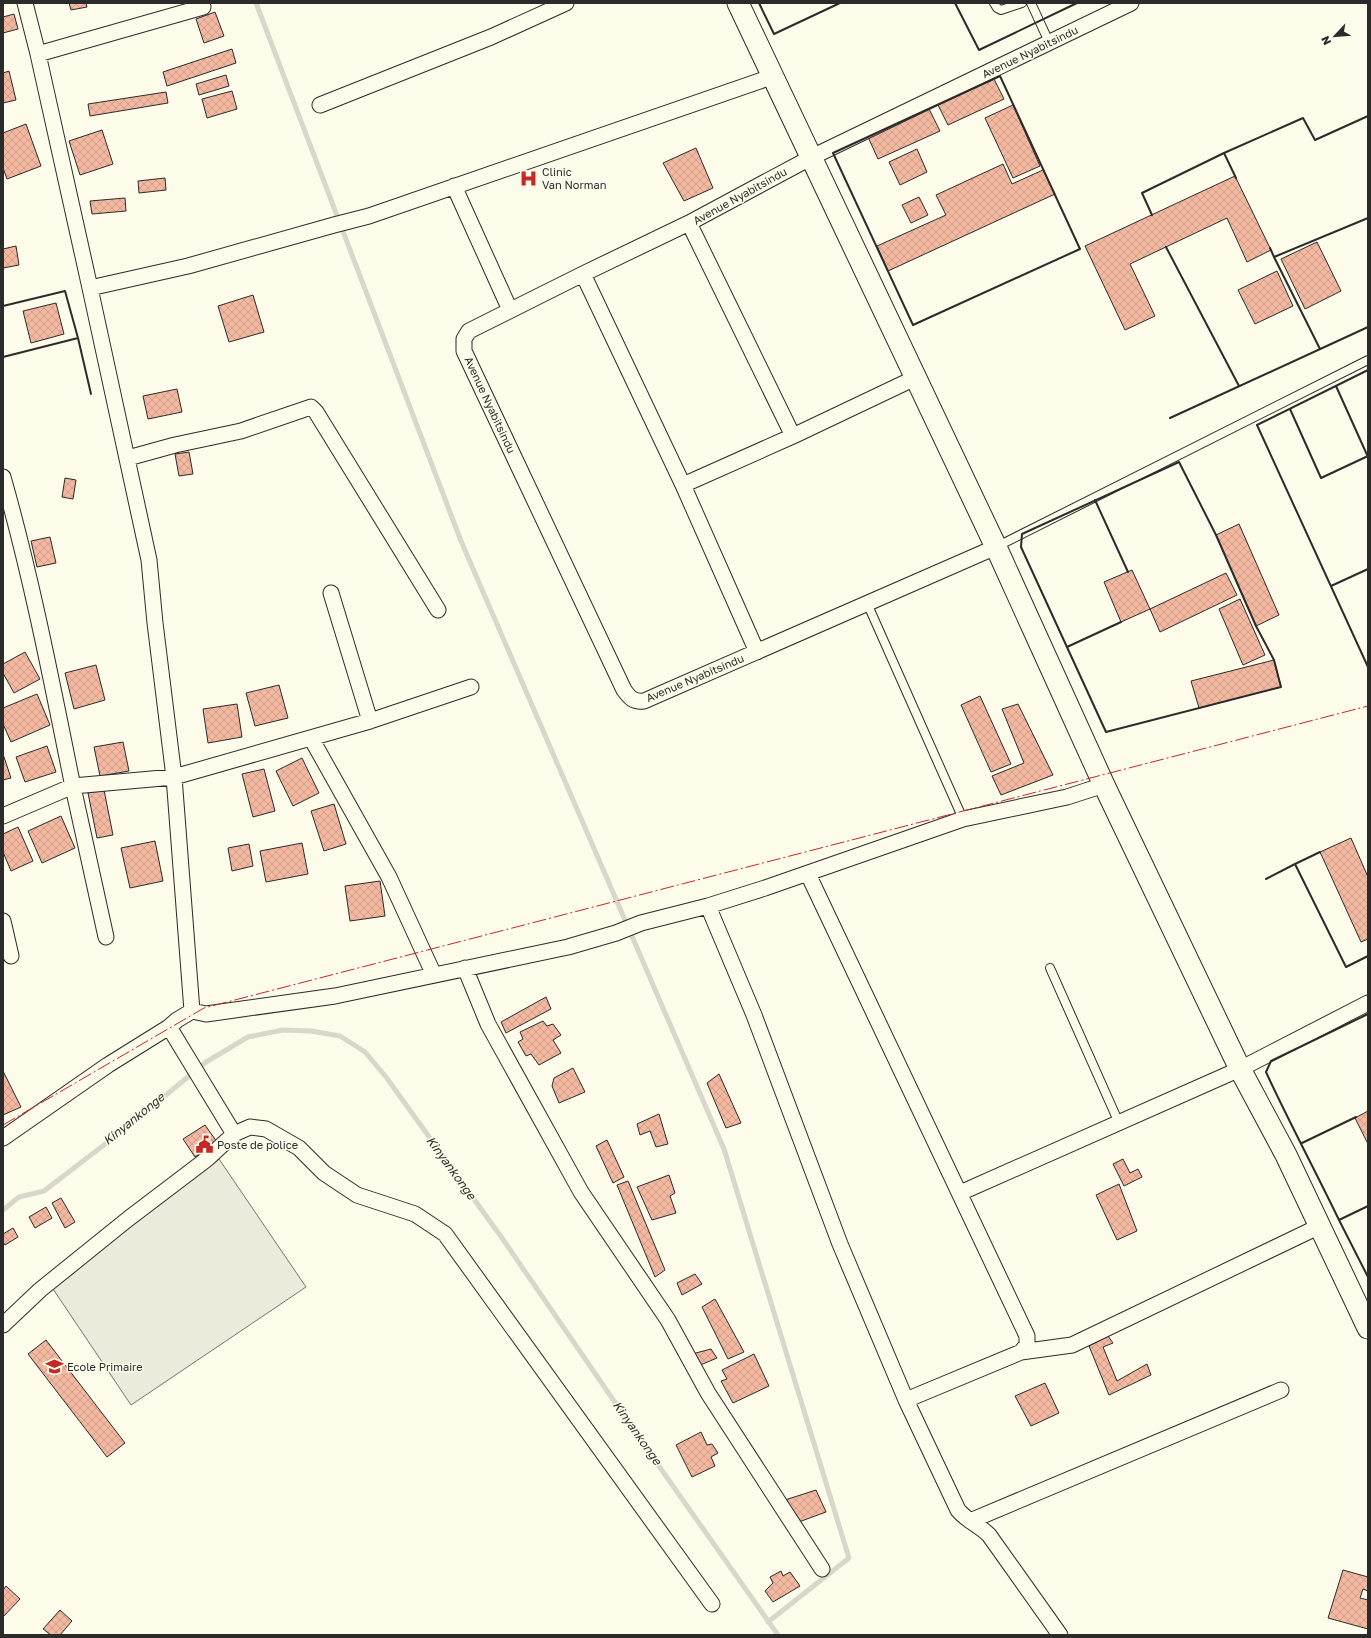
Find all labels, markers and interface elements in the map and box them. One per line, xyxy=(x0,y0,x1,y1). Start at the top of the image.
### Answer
north arrow xyxy=(1315,16,1355,56)
street label: Avenue Nyabitsindu xyxy=(980,23,1080,80)
text: N xyxy=(1318,34,1333,47)
street label: Avenue Nyabitsindu xyxy=(691,164,789,227)
place label: Clinic Van Norman xyxy=(542,165,606,191)
hospital icon: Clinic Van Norman xyxy=(519,168,539,188)
street label: Avenue Nyabitsindu xyxy=(462,354,519,455)
street label: Avenue Nyabitsindu xyxy=(644,651,746,704)
water label: Kinyankonge xyxy=(100,1089,168,1148)
water label: Kinyankonge xyxy=(423,1133,480,1203)
public building icon: Poste de police xyxy=(194,1135,214,1155)
place label: Poste de police xyxy=(217,1138,298,1151)
school or university icon: Ecole Primaire xyxy=(44,1357,64,1377)
place label: Ecole Primaire xyxy=(67,1360,143,1373)
water label: Kinyankonge xyxy=(610,1398,666,1468)

